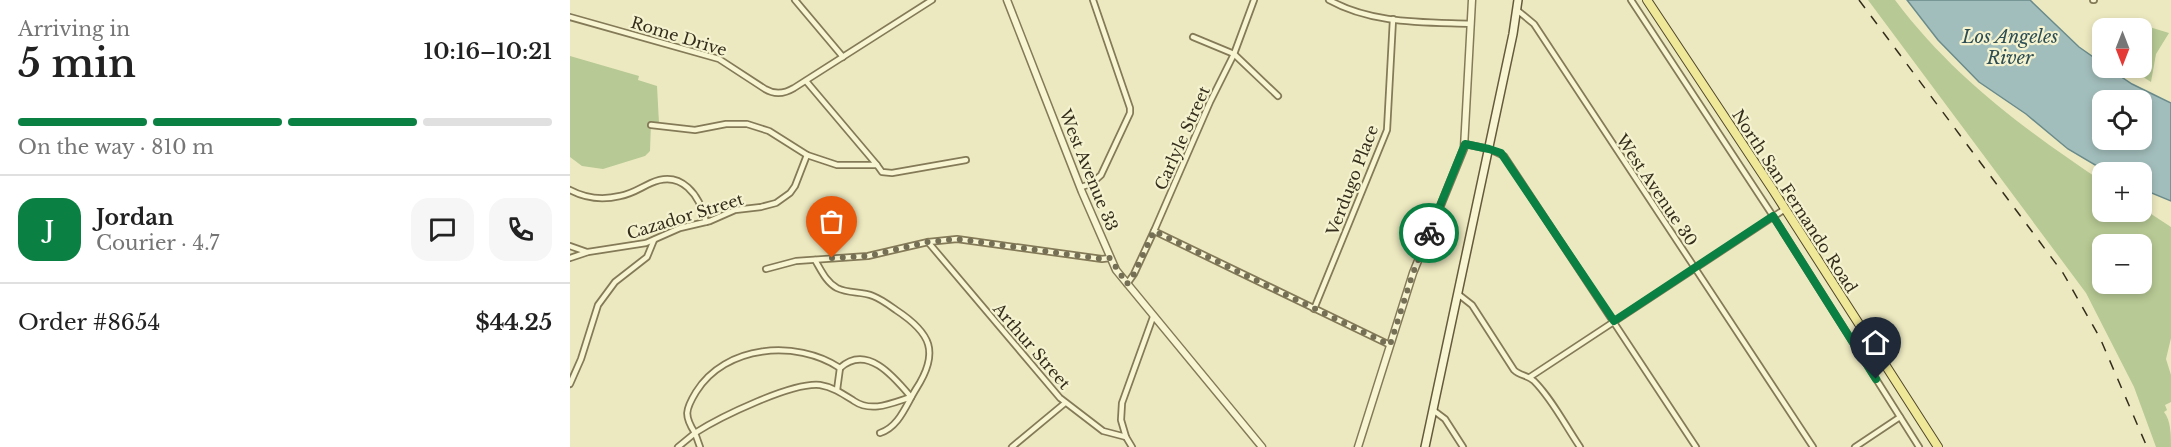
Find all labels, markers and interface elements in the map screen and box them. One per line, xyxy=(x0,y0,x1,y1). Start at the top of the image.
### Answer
street label: Rome Drive xyxy=(628,12,730,60)
text: Arriving in xyxy=(18,17,130,41)
north arrow xyxy=(2092,18,2152,78)
map controls xyxy=(2092,18,2152,294)
water label: Los Angeles River xyxy=(1961,26,2058,69)
text: 10:16–10:21 xyxy=(424,38,552,65)
text: 5 min xyxy=(18,39,136,88)
street label: Carlyle Street xyxy=(1150,83,1214,193)
button: locate xyxy=(2092,90,2152,150)
street label: West Avenue 33 xyxy=(1055,105,1122,234)
street label: North San Fernando Road xyxy=(1728,106,1862,297)
street label: Verdugo Place xyxy=(1321,122,1382,239)
street label: West Avenue 30 xyxy=(1612,129,1702,250)
text: On the way · 810 m xyxy=(18,135,214,159)
button: + xyxy=(2092,162,2152,222)
street label: Cazador Street xyxy=(624,189,746,243)
pin xyxy=(806,196,857,258)
button: chat xyxy=(411,198,474,261)
button: phone xyxy=(489,198,552,261)
courier xyxy=(1399,203,1459,263)
text: Jordan xyxy=(96,204,174,231)
icon: bag xyxy=(815,205,848,238)
text: J xyxy=(45,216,54,243)
icon: bike xyxy=(1413,217,1446,250)
text: Courier · 4.7 xyxy=(96,231,219,255)
button: − xyxy=(2092,234,2152,294)
street label: Arthur Street xyxy=(988,298,1075,393)
text: Order #8654 xyxy=(18,309,160,336)
text: $44.25 xyxy=(475,309,552,336)
pin xyxy=(1850,317,1901,379)
icon: home xyxy=(1859,326,1892,359)

